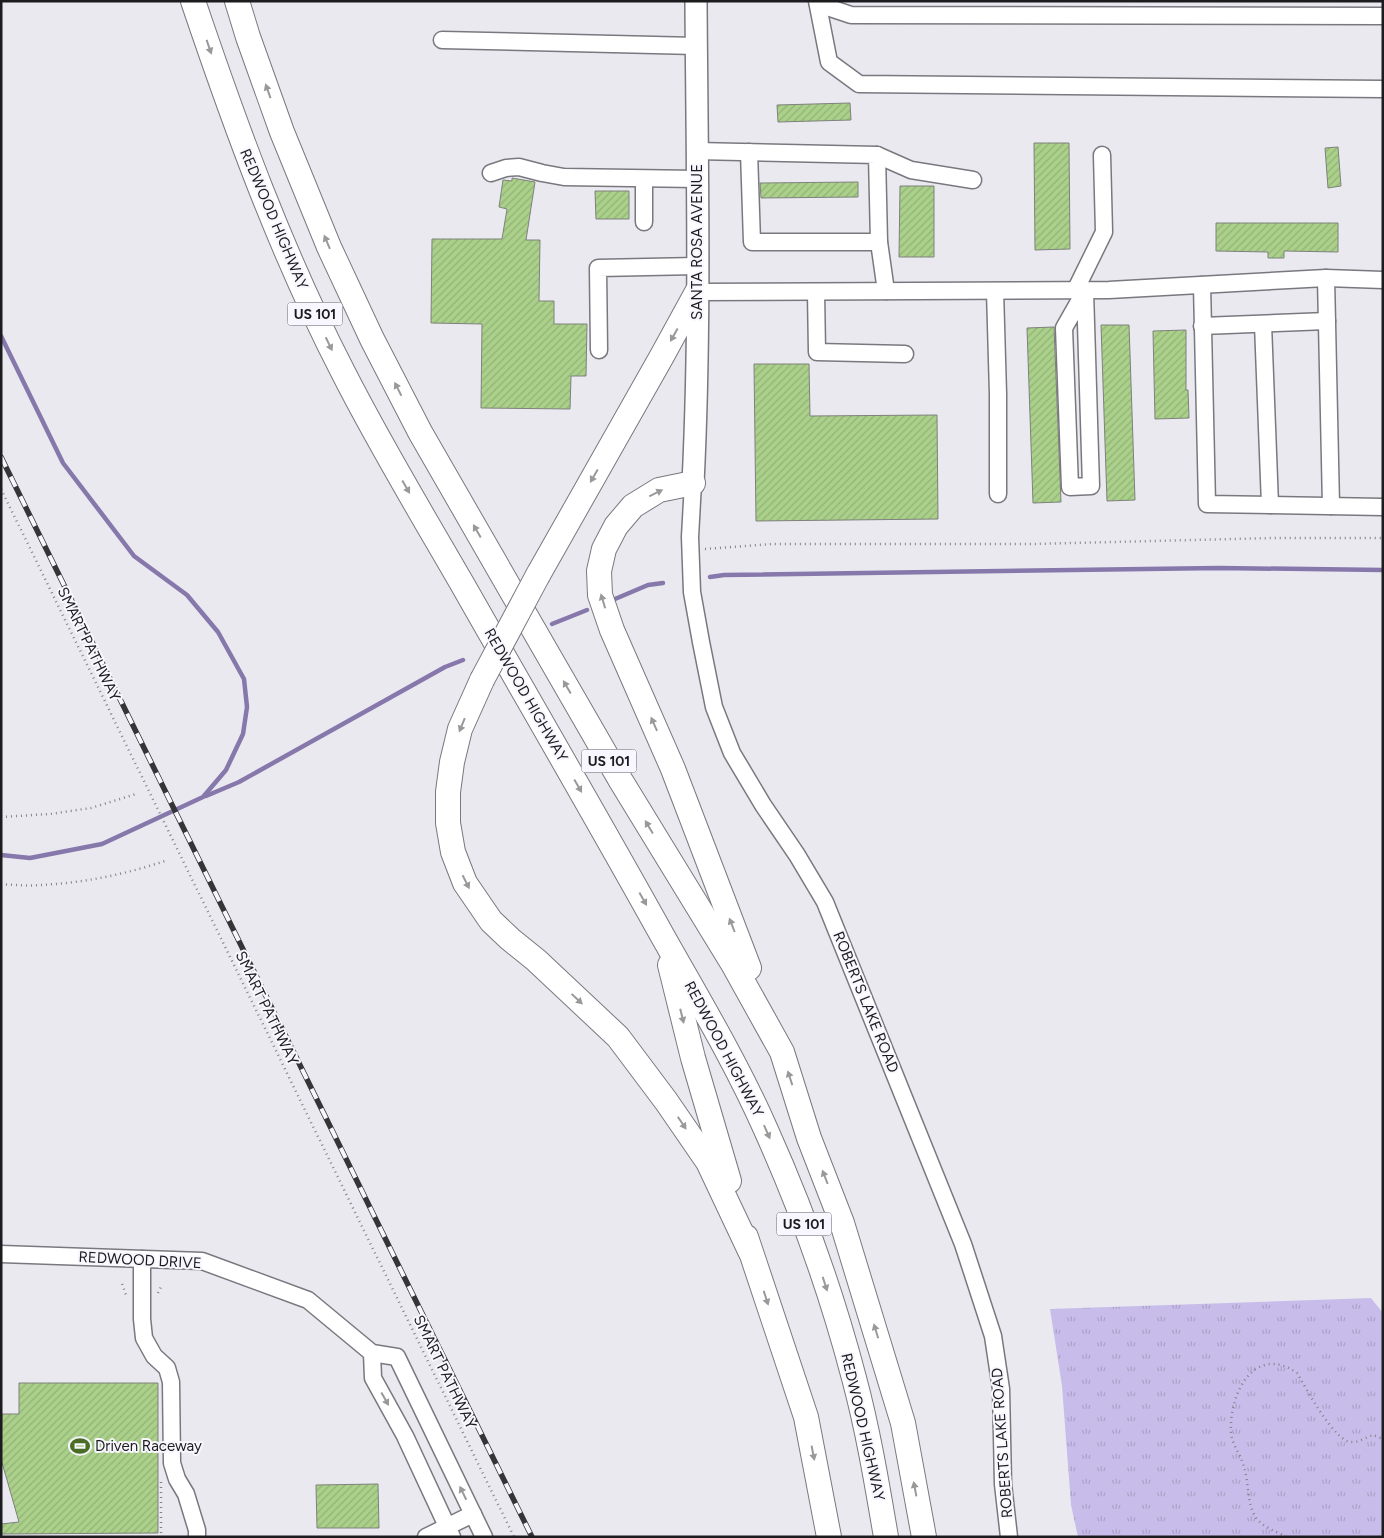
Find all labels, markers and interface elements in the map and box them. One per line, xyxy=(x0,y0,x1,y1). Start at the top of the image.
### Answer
one-way arrow xyxy=(206,40,213,55)
one-way arrow xyxy=(264,84,271,99)
street label: REDWOOD HIGHWAY xyxy=(236,146,312,292)
street label: SANTA ROSA AVENUE xyxy=(688,164,706,320)
one-way arrow xyxy=(323,235,331,250)
road number: US 101 xyxy=(288,302,342,326)
one-way arrow xyxy=(670,328,678,342)
one-way arrow xyxy=(325,336,333,351)
one-way arrow xyxy=(394,381,402,396)
one-way arrow xyxy=(590,469,598,484)
one-way arrow xyxy=(402,480,411,493)
one-way arrow xyxy=(648,489,663,497)
one-way arrow xyxy=(473,524,482,537)
street label: SMART PATHWAY xyxy=(54,584,124,704)
one-way arrow xyxy=(598,593,606,608)
street label: REDWOOD HIGHWAY xyxy=(480,625,572,765)
one-way arrow xyxy=(563,680,571,694)
one-way arrow xyxy=(649,717,657,731)
one-way arrow xyxy=(458,718,466,733)
road number: US 101 xyxy=(582,749,636,772)
one-way arrow xyxy=(574,780,583,793)
one-way arrow xyxy=(645,821,654,834)
one-way arrow xyxy=(462,875,470,890)
one-way arrow xyxy=(638,893,647,906)
one-way arrow xyxy=(728,917,735,932)
street label: ROBERTS LAKE ROAD xyxy=(829,929,903,1075)
street label: SMART PATHWAY xyxy=(232,948,302,1068)
street label: REDWOOD HIGHWAY xyxy=(681,978,767,1120)
one-way arrow xyxy=(571,993,583,1005)
one-way arrow xyxy=(678,1008,686,1023)
one-way arrow xyxy=(786,1071,794,1086)
one-way arrow xyxy=(677,1116,687,1130)
one-way arrow xyxy=(763,1125,771,1139)
one-way arrow xyxy=(820,1170,828,1184)
road number: US 101 xyxy=(776,1212,832,1236)
street label: REDWOOD DRIVE xyxy=(78,1248,202,1272)
one-way arrow xyxy=(822,1276,830,1291)
one-way arrow xyxy=(763,1290,770,1305)
street label: SMART PATHWAY xyxy=(410,1312,480,1432)
one-way arrow xyxy=(871,1324,879,1339)
street label: REDWOOD HIGHWAY xyxy=(837,1351,889,1503)
street label: ROBERTS LAKE ROAD xyxy=(988,1367,1016,1519)
one-way arrow xyxy=(380,1392,389,1406)
sports icon: Driven Raceway xyxy=(69,1435,91,1457)
place label: Driven Raceway xyxy=(95,1437,202,1455)
one-way arrow xyxy=(809,1445,817,1461)
one-way arrow xyxy=(911,1480,919,1496)
one-way arrow xyxy=(459,1486,467,1500)

